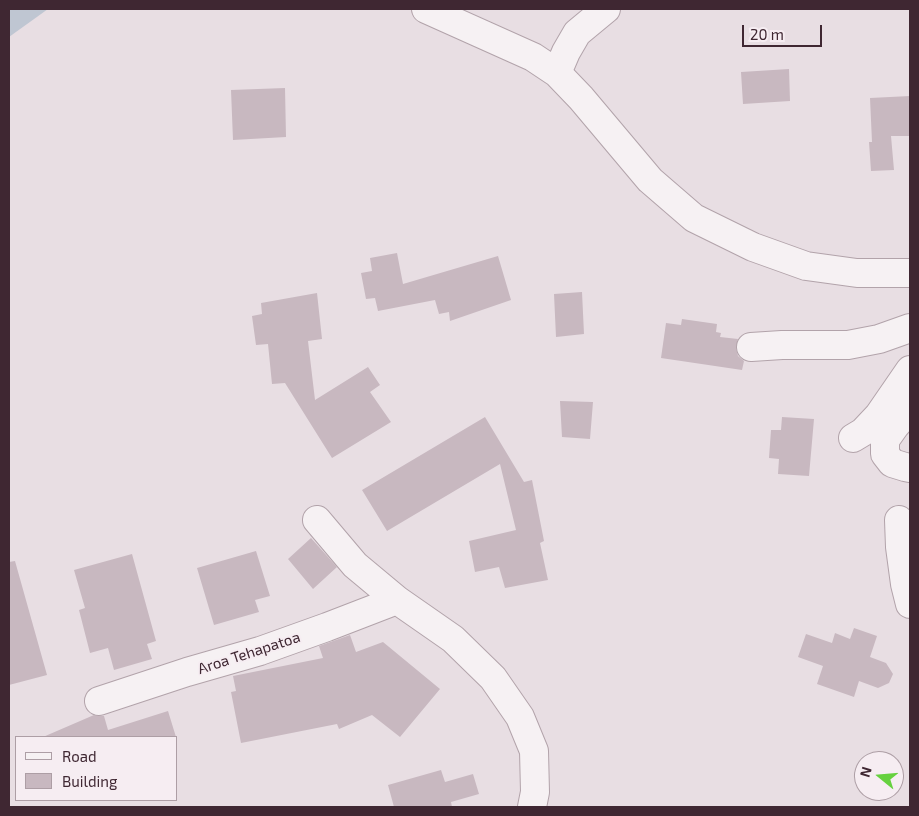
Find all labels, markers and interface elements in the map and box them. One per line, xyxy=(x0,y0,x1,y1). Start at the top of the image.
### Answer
scale bar xyxy=(744,15,824,47)
text: 20 m xyxy=(750,25,784,43)
street label: Aroa Tehapatoa xyxy=(195,628,303,678)
legend xyxy=(15,736,178,801)
text: Road xyxy=(62,747,97,765)
north arrow xyxy=(854,751,904,801)
text: N xyxy=(856,764,875,779)
text: Building xyxy=(62,772,117,790)

